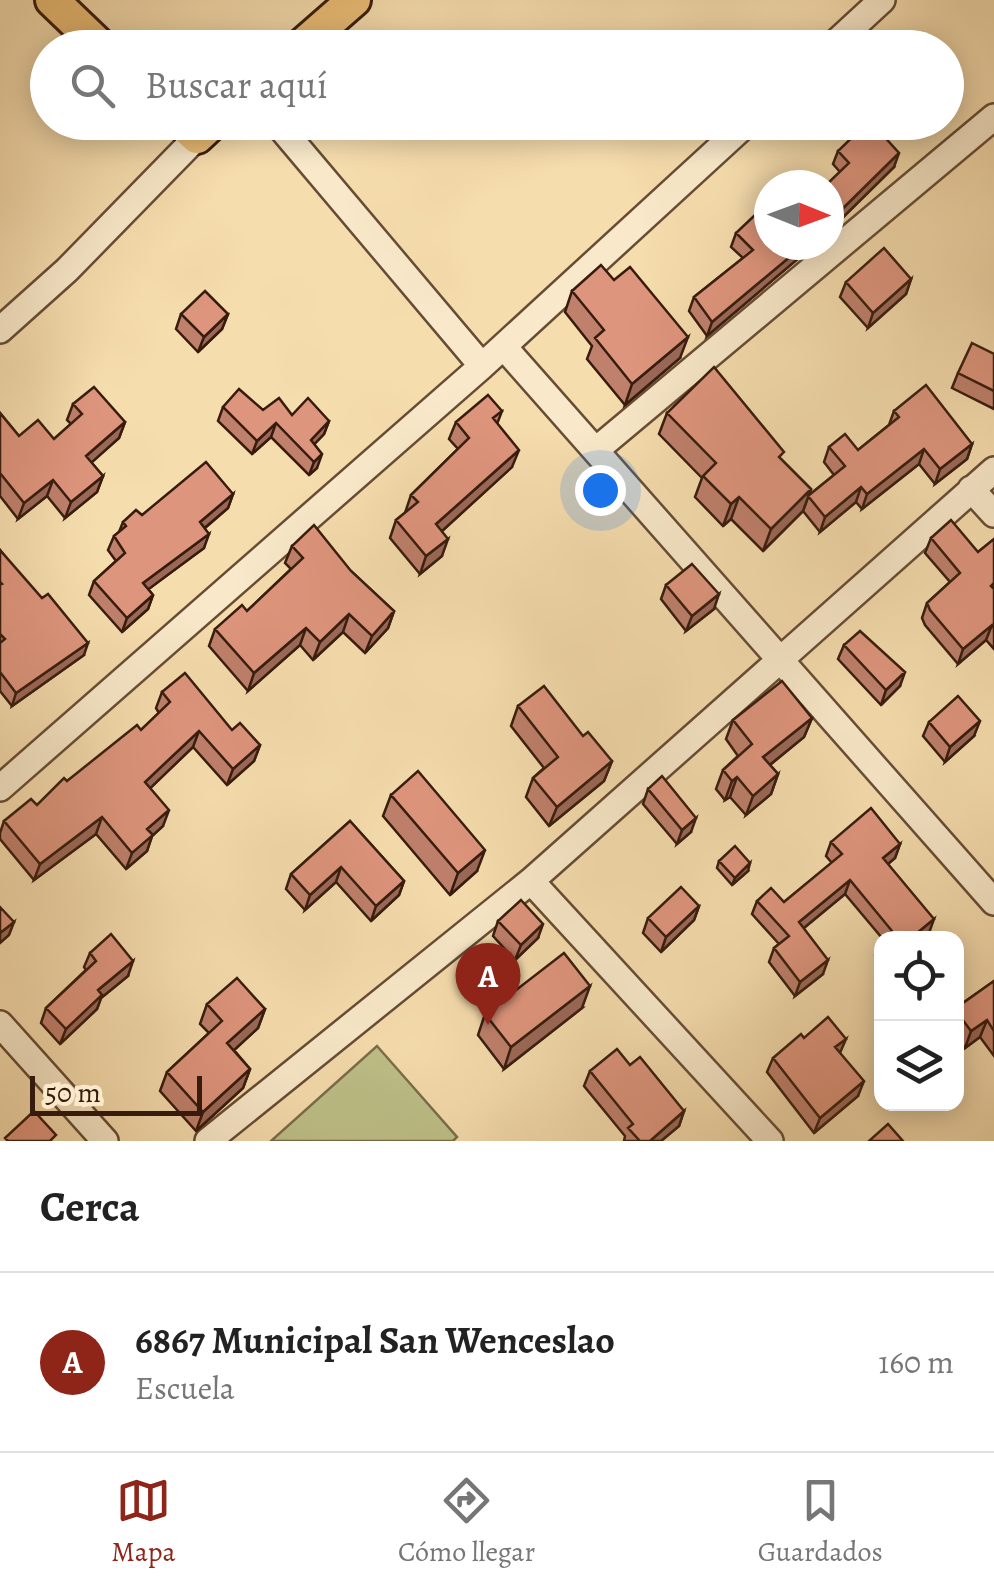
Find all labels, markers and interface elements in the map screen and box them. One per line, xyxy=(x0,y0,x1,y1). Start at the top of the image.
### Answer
search box xyxy=(30,30,964,140)
icon: search xyxy=(65,58,120,113)
text: Buscar aquí xyxy=(145,59,328,111)
north arrow xyxy=(754,170,844,260)
your location xyxy=(575,465,626,516)
map controls xyxy=(874,931,964,1111)
button: locate xyxy=(874,931,964,1021)
pin: A xyxy=(456,942,520,1025)
button: layers xyxy=(874,1021,964,1111)
scale bar xyxy=(30,1071,202,1116)
text: 50 m xyxy=(45,1074,101,1112)
text: Cerca xyxy=(40,1178,139,1235)
text: 6867 Municipal San Wenceslao xyxy=(135,1314,615,1366)
text: A xyxy=(62,1340,83,1384)
text: 160 m xyxy=(878,1340,954,1384)
text: Escuela xyxy=(135,1366,235,1410)
tab: Mapa xyxy=(111,1473,176,1571)
tab: Cómo llegar xyxy=(398,1473,535,1571)
tab: Guardados xyxy=(758,1473,883,1571)

